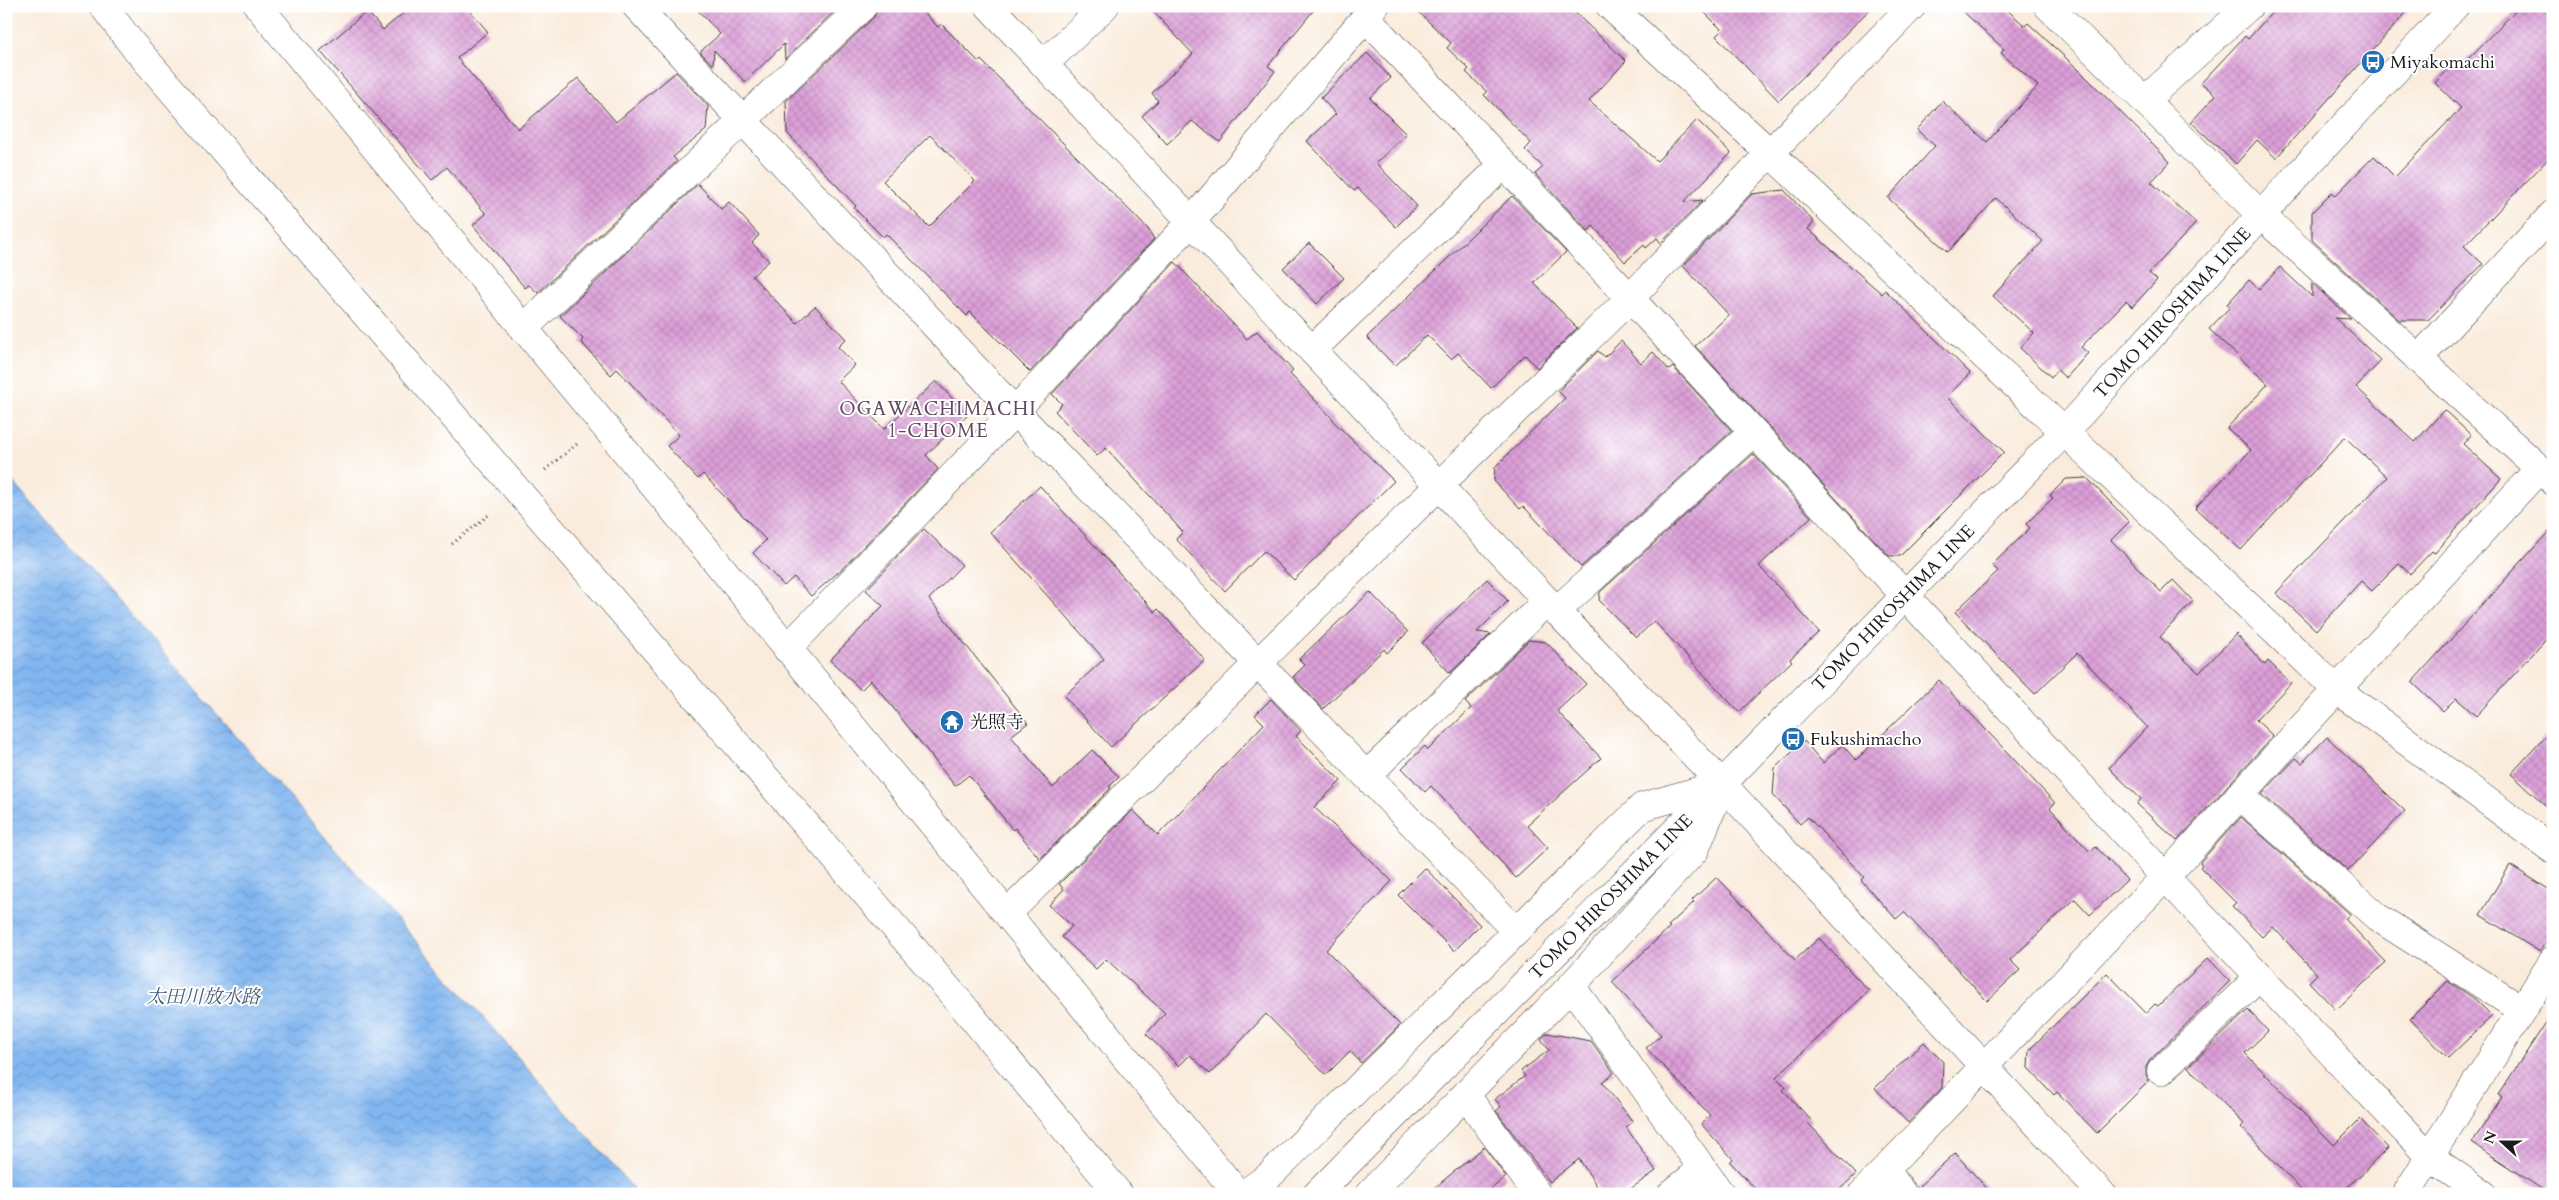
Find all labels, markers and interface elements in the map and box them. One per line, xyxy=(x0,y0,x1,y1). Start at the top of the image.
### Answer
bus stop icon: Miyakomachi xyxy=(2360,49,2386,75)
place label: Miyakomachi xyxy=(2390,50,2495,75)
street label: TOMO HIROSHIMA LINE xyxy=(2088,222,2257,404)
district label: OGAWACHIMACHI 1-CHOME xyxy=(839,396,1037,444)
street label: TOMO HIROSHIMA LINE xyxy=(1807,519,1981,697)
temple icon: 光照寺 xyxy=(939,709,965,735)
place label: 光照寺 xyxy=(970,710,1024,735)
bus stop icon: Fukushimacho xyxy=(1780,726,1806,752)
place label: Fukushimacho xyxy=(1810,727,1922,752)
street label: TOMO HIROSHIMA LINE xyxy=(1524,809,1699,985)
water label: 太田川放水路 xyxy=(146,984,262,1010)
north arrow xyxy=(2476,1118,2526,1168)
text: N xyxy=(2479,1128,2501,1147)

